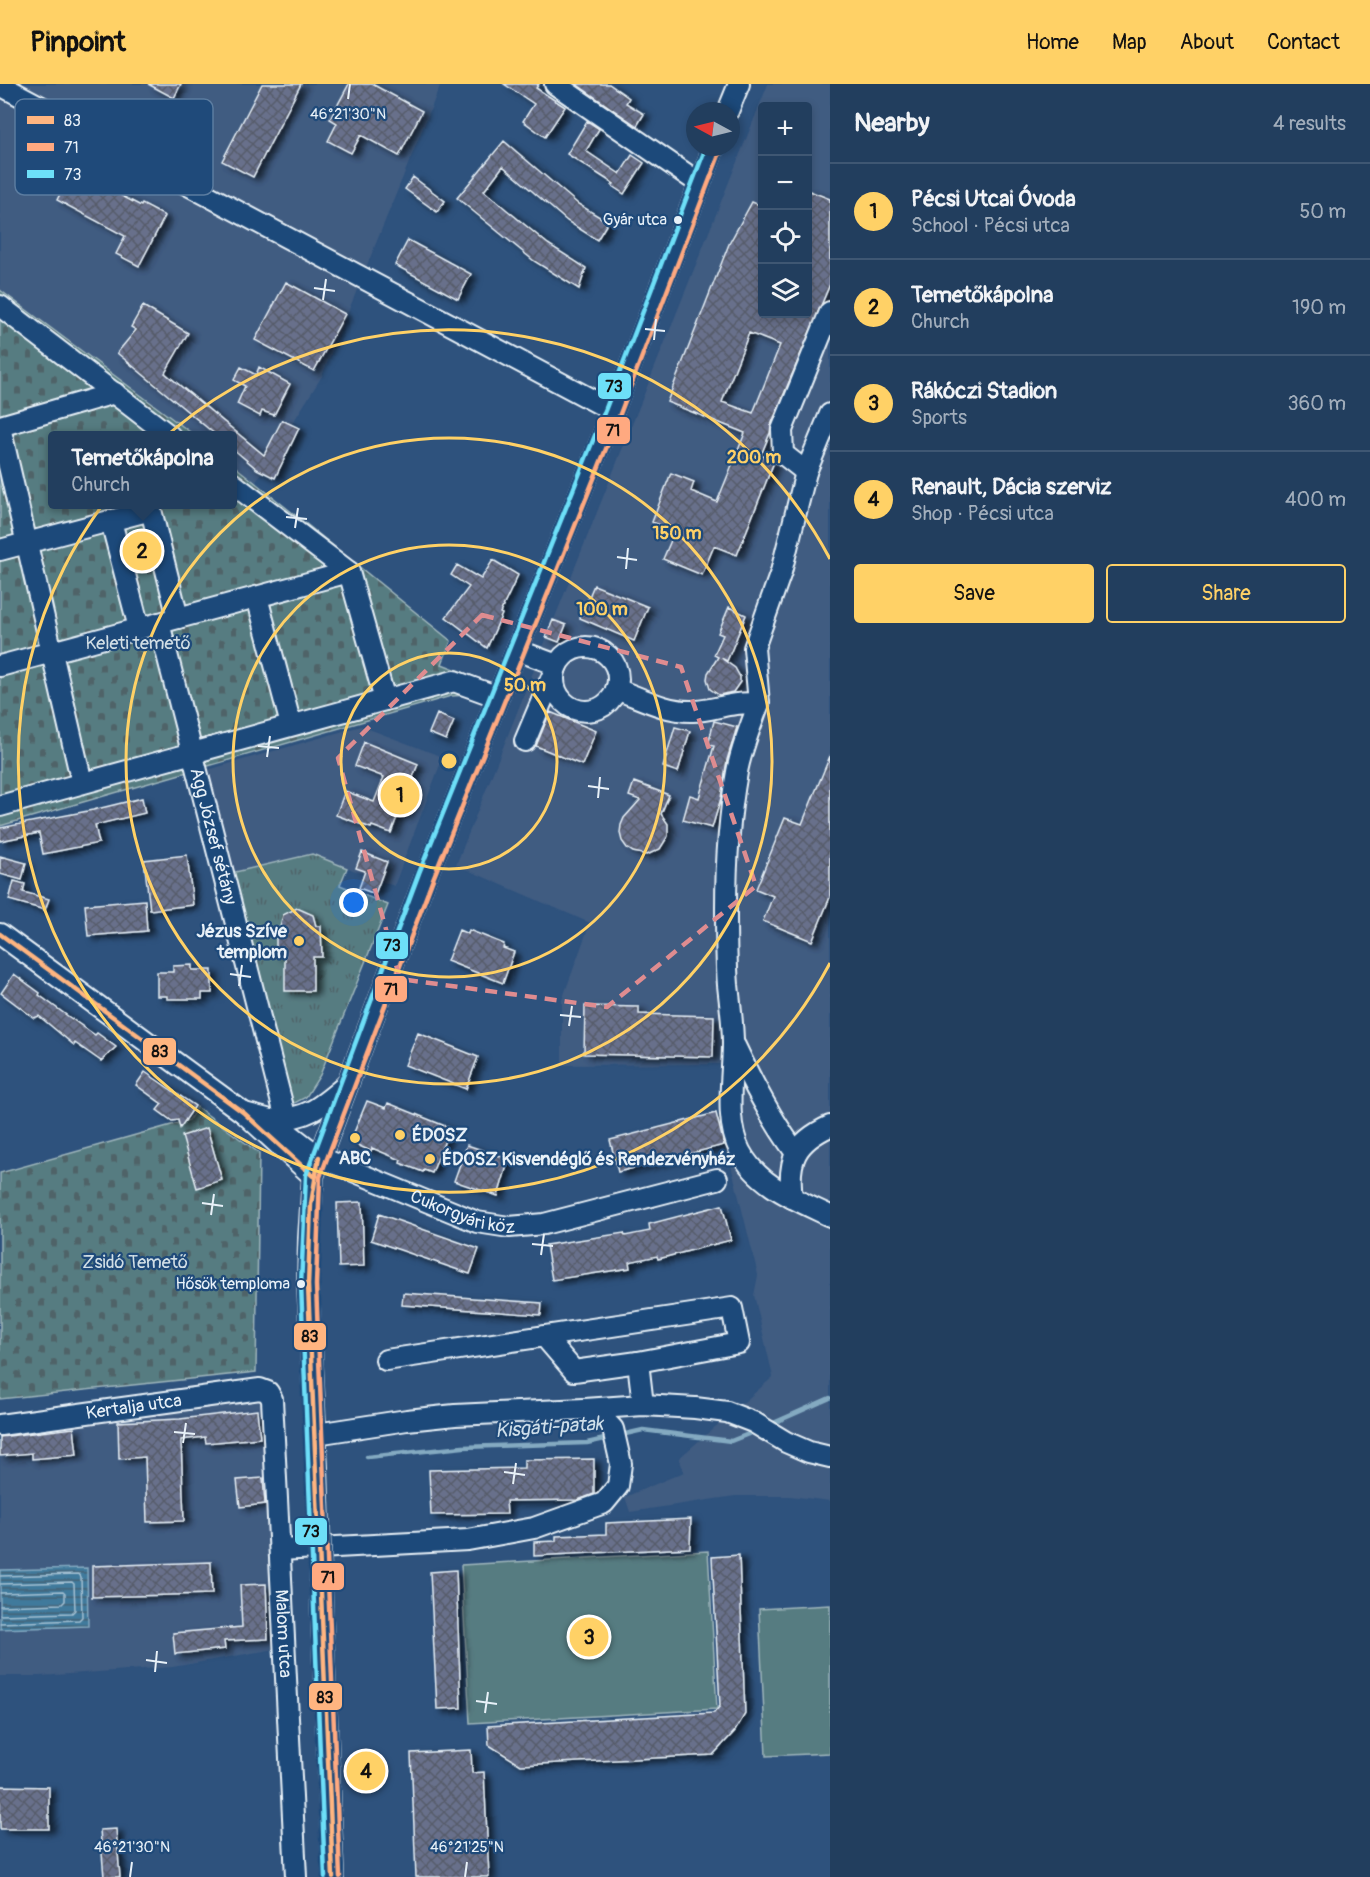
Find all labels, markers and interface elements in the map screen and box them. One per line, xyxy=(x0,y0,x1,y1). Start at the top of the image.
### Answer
text: Pinpoint xyxy=(30,25,126,60)
text: Home xyxy=(1026,29,1079,56)
text: Map xyxy=(1112,29,1147,56)
text: About xyxy=(1180,29,1234,56)
text: Contact xyxy=(1267,29,1340,56)
legend xyxy=(15,99,213,195)
north arrow xyxy=(686,102,740,156)
map controls xyxy=(758,102,812,318)
button: + xyxy=(758,102,812,156)
text: 46°21'30"N xyxy=(310,105,386,124)
text: Nearby xyxy=(854,107,930,139)
text: 83 xyxy=(64,111,81,131)
text: 4 results xyxy=(1273,111,1346,136)
text: 71 xyxy=(64,138,79,158)
button: − xyxy=(758,156,812,210)
text: 73 xyxy=(64,165,81,185)
text: Pécsi Utcai Óvoda xyxy=(911,185,1076,213)
text: 1 xyxy=(870,199,877,224)
text: 50 m xyxy=(1299,199,1346,224)
place label: Gyár utca xyxy=(603,210,667,230)
button: locate xyxy=(758,210,812,264)
text: School · Pécsi utca xyxy=(911,213,1070,238)
marker: Gyár utca xyxy=(672,214,684,226)
button: layers xyxy=(758,264,812,318)
text: Temetőkápolna xyxy=(911,281,1053,309)
text: 2 xyxy=(868,295,879,320)
text: 190 m xyxy=(1292,295,1346,320)
text: Church xyxy=(911,309,969,334)
line badge: 73 xyxy=(597,372,632,400)
text: 73 xyxy=(605,377,623,397)
text: Rákóczi Stadion xyxy=(911,377,1057,405)
text: 3 xyxy=(868,391,879,416)
text: 360 m xyxy=(1287,391,1346,416)
text: Sports xyxy=(911,405,967,430)
line badge: 71 xyxy=(596,416,631,445)
text: 71 xyxy=(606,421,620,441)
popup xyxy=(48,431,237,509)
text: Temetőkápolna xyxy=(71,444,214,472)
text: 200 m xyxy=(727,446,781,469)
text: Church xyxy=(71,472,130,497)
text: Renault, Dácia szerviz xyxy=(911,473,1111,501)
text: 4 xyxy=(868,487,879,512)
text: 400 m xyxy=(1285,487,1346,512)
text: Shop · Pécsi utca xyxy=(911,501,1054,526)
text: 150 m xyxy=(653,522,702,545)
pin: 2 xyxy=(122,528,162,574)
button: Save xyxy=(854,564,1094,623)
button: Share xyxy=(1106,564,1346,623)
text: 100 m xyxy=(576,598,628,621)
park label: Keleti temető xyxy=(85,632,191,655)
text: 50 m xyxy=(504,674,546,697)
centre of rings xyxy=(439,751,459,771)
street label: Agg József sétány xyxy=(185,765,242,907)
pin: 1 xyxy=(380,772,420,818)
your location xyxy=(339,888,368,917)
place label: Jézus Szíve templom xyxy=(197,920,288,964)
line badge: 73 xyxy=(375,931,409,960)
marker: Jézus Szíve templom xyxy=(292,934,306,948)
text: 73 xyxy=(383,936,401,956)
line badge: 71 xyxy=(374,975,408,1003)
text: 71 xyxy=(384,980,398,1000)
line badge: 83 xyxy=(142,1037,177,1066)
text: 83 xyxy=(152,1042,169,1062)
place label: ÉDOSZ xyxy=(412,1124,468,1147)
marker: ÉDOSZ xyxy=(393,1128,407,1142)
marker: ABC xyxy=(348,1131,362,1145)
place label: ABC xyxy=(339,1147,371,1170)
place label: ÉDOSZ Kisvendéglő és Rendezvényház xyxy=(442,1148,736,1171)
marker: ÉDOSZ Kisvendéglő és Rendezvényház xyxy=(423,1152,437,1166)
street label: Cukorgyári köz xyxy=(407,1184,516,1239)
park label: Zsidó Temető xyxy=(82,1251,188,1274)
place label: Hősök temploma xyxy=(176,1274,290,1294)
marker: Hősök temploma xyxy=(295,1278,307,1290)
line badge: 83 xyxy=(293,1322,327,1351)
text: 83 xyxy=(302,1327,319,1347)
street label: Kertalja utca xyxy=(84,1388,183,1424)
water label: Kisgáti-patak xyxy=(494,1411,605,1443)
line badge: 73 xyxy=(294,1517,328,1546)
text: 73 xyxy=(302,1522,320,1542)
line badge: 71 xyxy=(311,1562,345,1591)
text: 71 xyxy=(321,1568,335,1588)
street label: Malom utca xyxy=(270,1589,297,1678)
pin: 3 xyxy=(570,1614,608,1660)
line badge: 83 xyxy=(308,1682,343,1711)
text: 83 xyxy=(317,1688,334,1708)
pin: 4 xyxy=(346,1748,386,1794)
text: 46°21'30"N xyxy=(94,1838,170,1857)
text: 46°21'25"N xyxy=(430,1838,504,1857)

